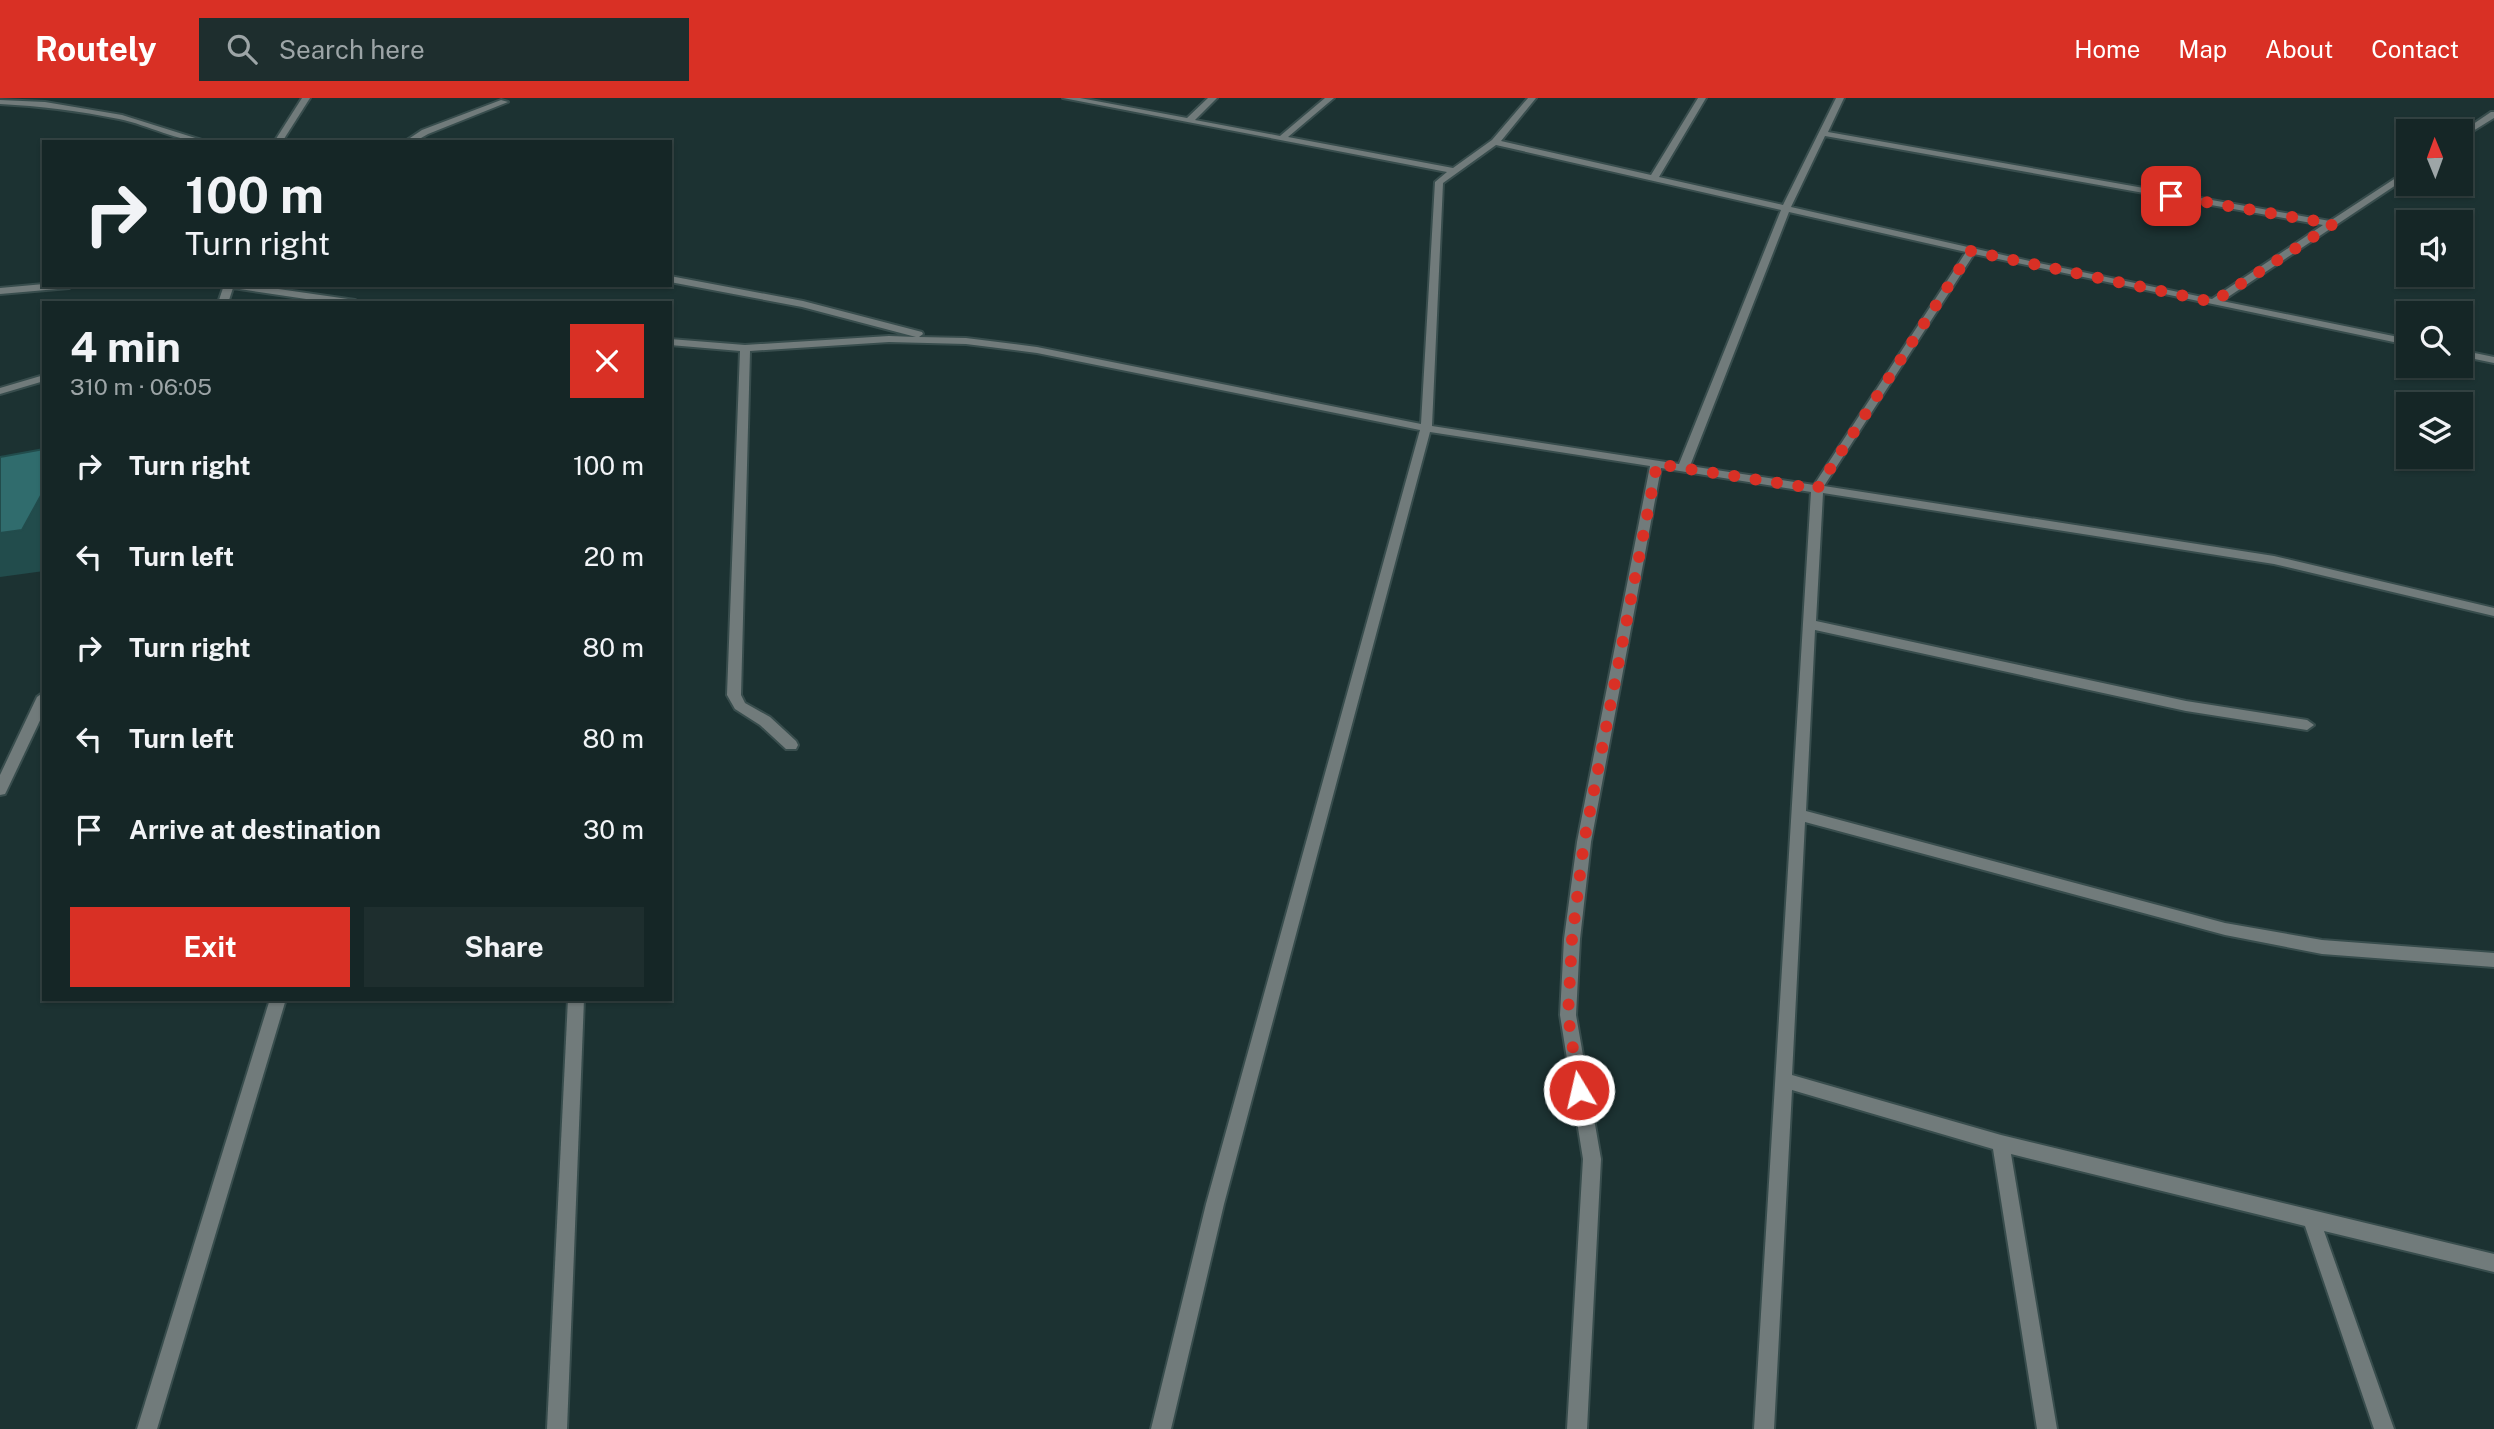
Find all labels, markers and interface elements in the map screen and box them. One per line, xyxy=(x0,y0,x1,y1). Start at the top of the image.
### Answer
search box xyxy=(199,18,689,81)
text: Routely xyxy=(35,30,157,68)
icon: search xyxy=(223,30,261,68)
text: Search here xyxy=(279,34,425,65)
text: Home xyxy=(2074,35,2140,63)
text: Map xyxy=(2178,35,2227,63)
text: About xyxy=(2265,35,2333,63)
text: Contact xyxy=(2371,35,2459,63)
north arrow xyxy=(2396,119,2473,196)
map controls xyxy=(2396,119,2473,469)
text: 100 m xyxy=(185,166,324,224)
pin xyxy=(2141,166,2201,226)
icon: right xyxy=(70,168,161,259)
icon: arrive xyxy=(2152,177,2190,215)
button: sound xyxy=(2396,210,2473,287)
text: Turn right xyxy=(185,225,330,262)
button: search xyxy=(2396,301,2473,378)
text: 4 min xyxy=(70,322,181,371)
button: close xyxy=(570,324,644,398)
text: 310 m · 06:05 xyxy=(70,373,212,400)
button: layers xyxy=(2396,392,2473,469)
icon: right xyxy=(70,447,108,485)
text: Turn right xyxy=(129,450,251,481)
text: 100 m xyxy=(573,450,644,481)
icon: left xyxy=(70,538,108,576)
text: Turn left xyxy=(129,541,234,572)
text: 20 m xyxy=(584,541,644,572)
icon: right xyxy=(70,629,108,667)
text: Turn right xyxy=(129,632,251,663)
text: 80 m xyxy=(583,632,644,663)
icon: left xyxy=(70,720,108,758)
text: Turn left xyxy=(129,723,234,754)
text: 80 m xyxy=(583,723,644,754)
icon: arrive xyxy=(70,811,108,849)
text: Arrive at destination xyxy=(129,814,381,845)
text: 30 m xyxy=(583,814,644,845)
button: Exit xyxy=(70,907,350,987)
button: Share xyxy=(364,907,644,987)
position arrow xyxy=(1542,1053,1616,1127)

